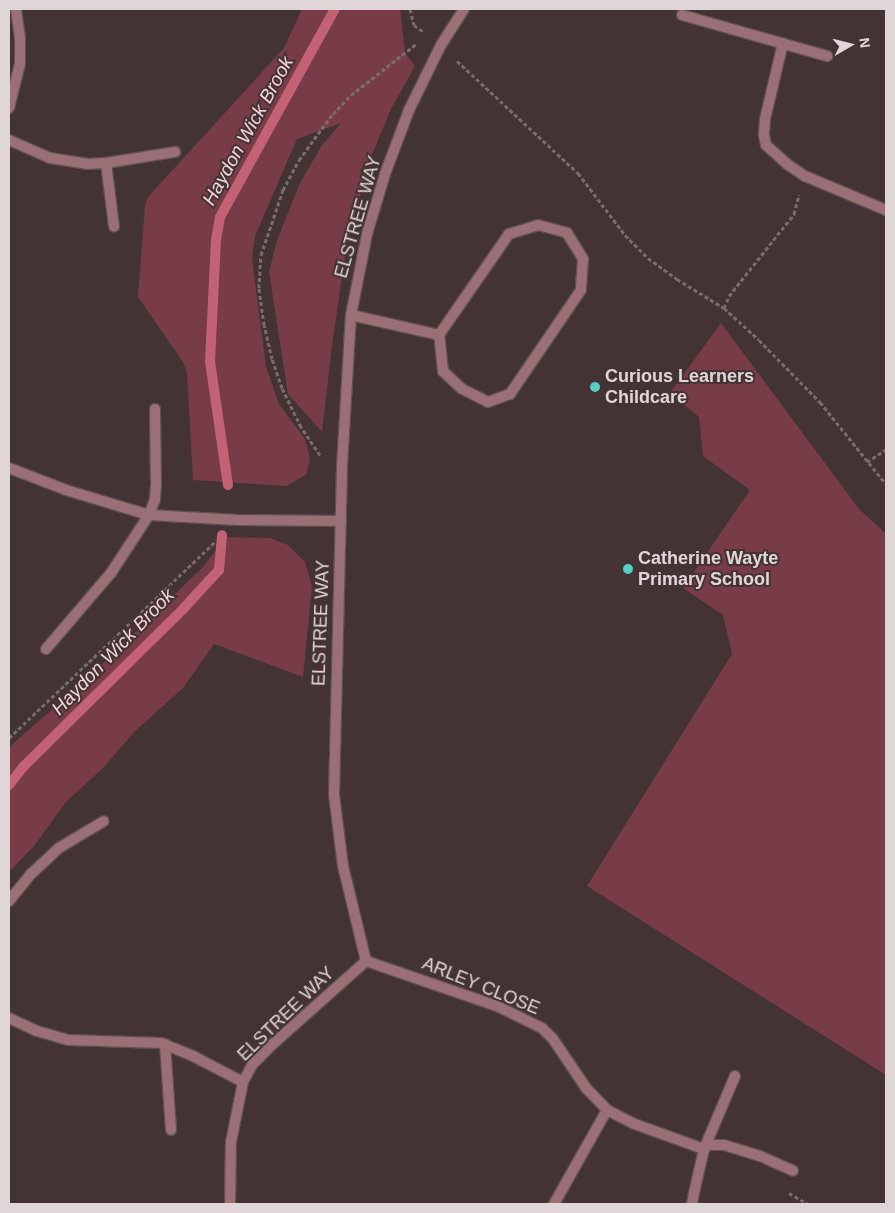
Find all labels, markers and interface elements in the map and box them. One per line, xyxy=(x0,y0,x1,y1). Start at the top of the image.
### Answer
north arrow xyxy=(825,20,875,70)
text: N xyxy=(856,37,873,49)
water label: Haydon Wick Brook xyxy=(198,53,298,209)
street label: ELSTREE WAY xyxy=(330,153,386,281)
place label: Curious Learners Childcare xyxy=(605,366,754,408)
marker: Curious Learners Childcare xyxy=(589,381,601,393)
place label: Catherine Wayte Primary School xyxy=(638,548,778,590)
street label: ELSTREE WAY xyxy=(308,560,334,686)
marker: Catherine Wayte Primary School xyxy=(622,563,634,575)
water label: Haydon Wick Brook xyxy=(47,584,179,720)
street label: ARLEY CLOSE xyxy=(419,953,543,1019)
street label: ELSTREE WAY xyxy=(233,962,339,1066)

